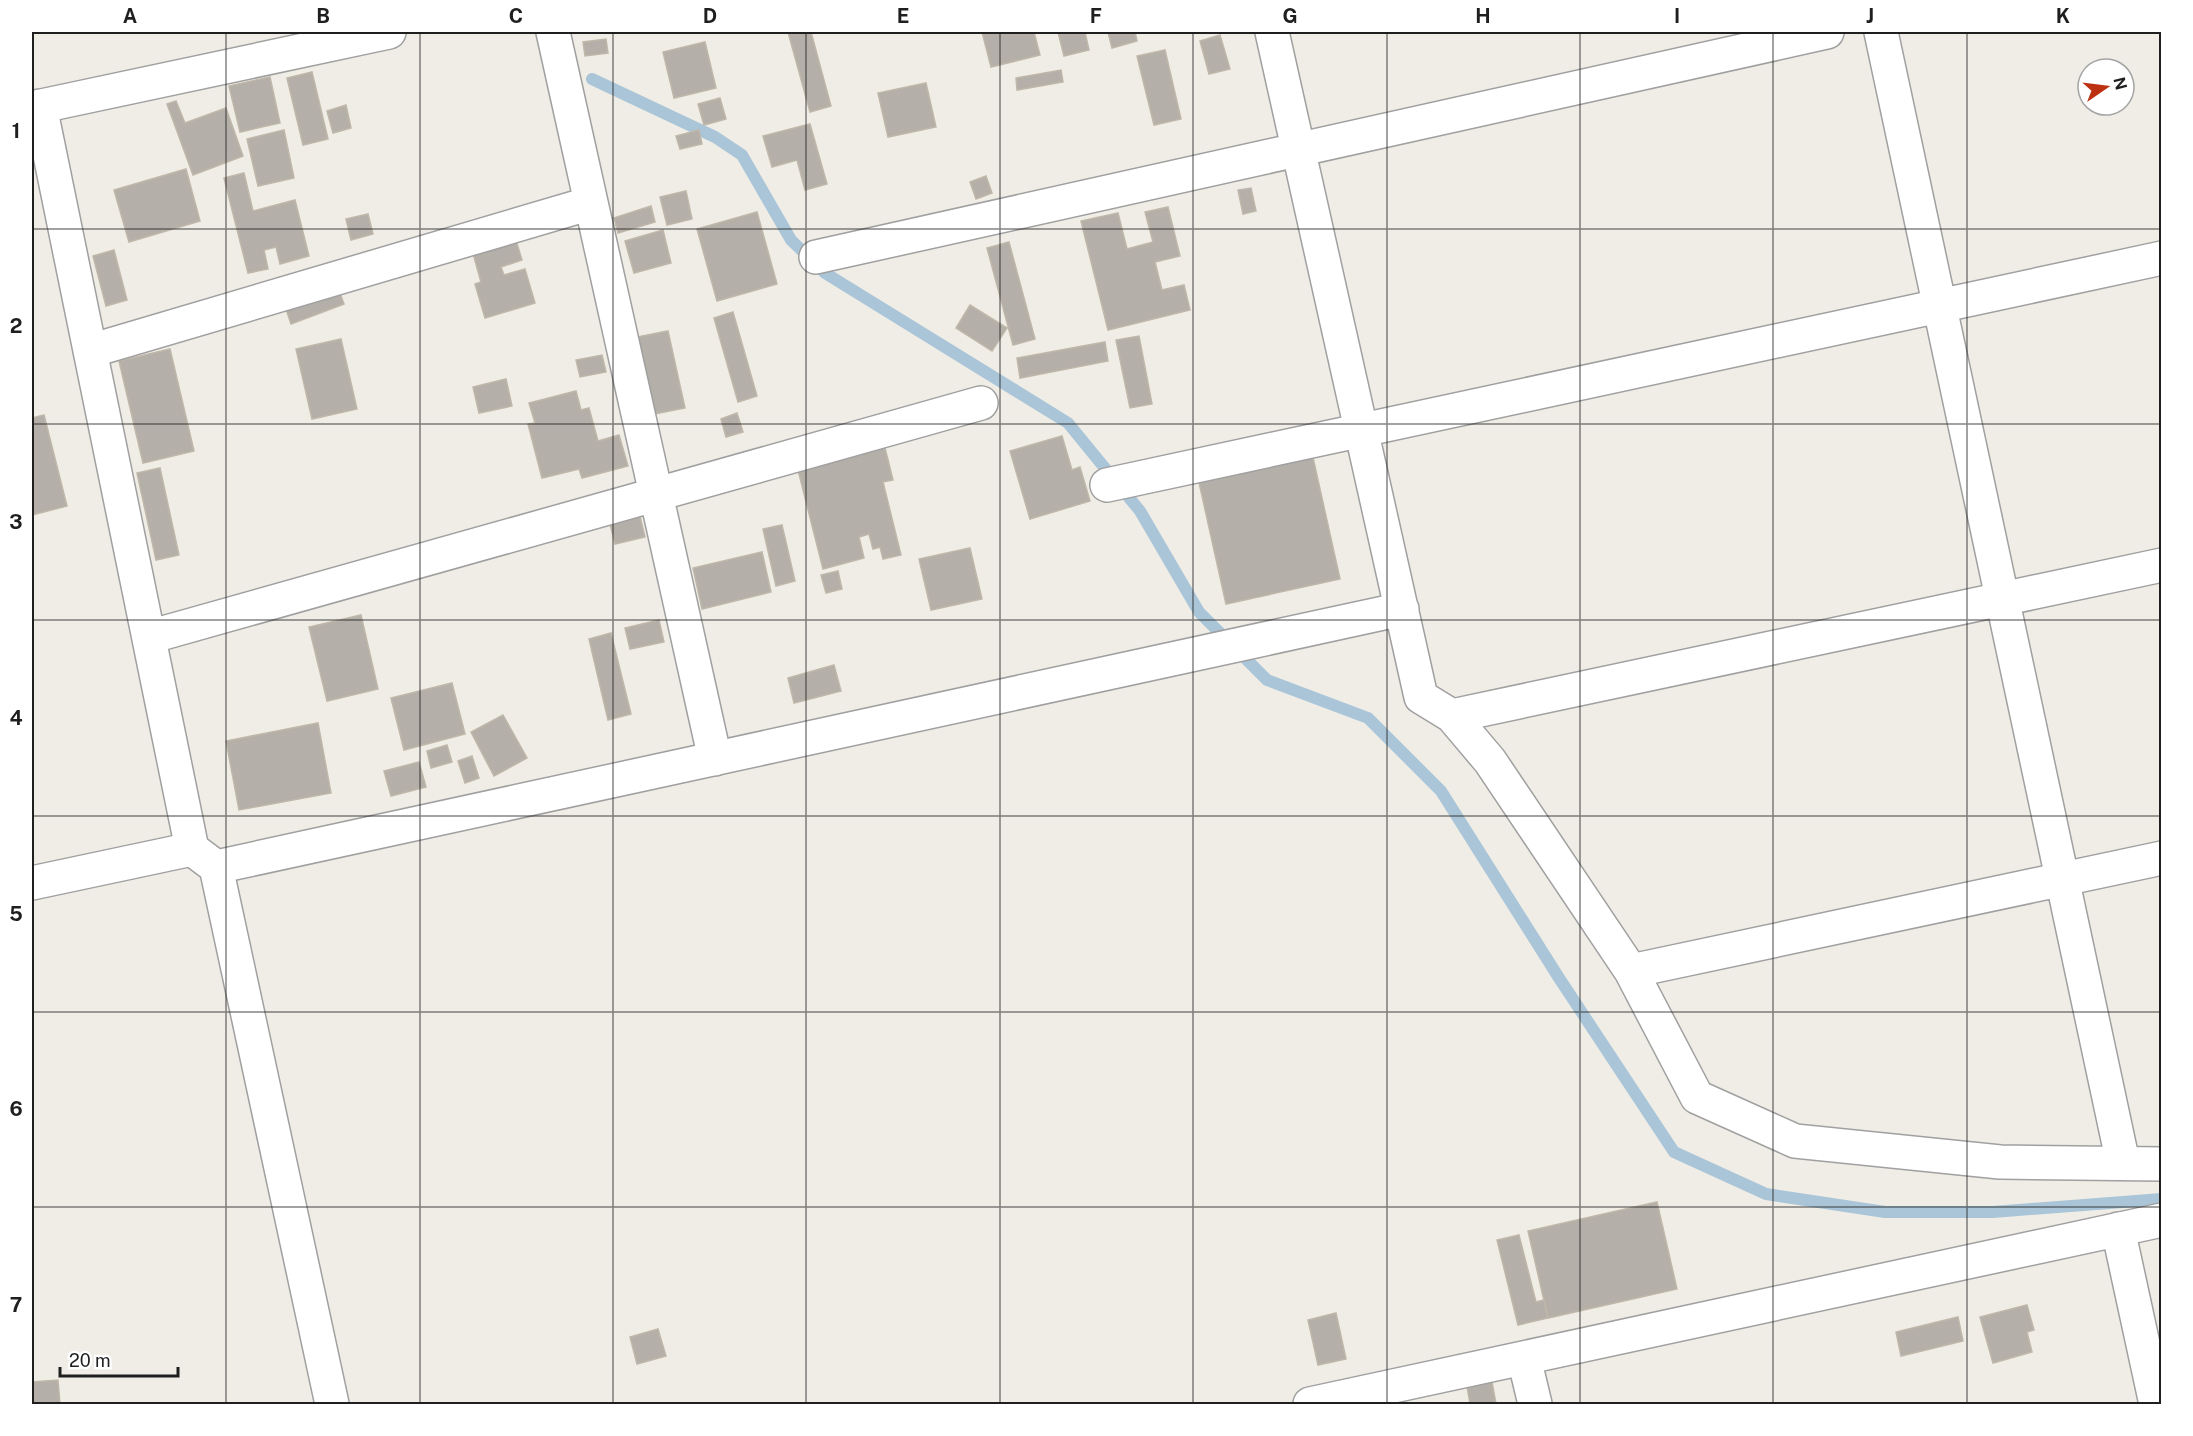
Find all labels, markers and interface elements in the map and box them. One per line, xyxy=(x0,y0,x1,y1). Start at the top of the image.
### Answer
text: A xyxy=(123,4,137,28)
text: B xyxy=(316,4,330,28)
text: C xyxy=(509,4,523,28)
text: D xyxy=(703,4,717,28)
text: E xyxy=(897,4,909,28)
text: F xyxy=(1090,4,1102,28)
text: G xyxy=(1282,4,1298,28)
text: H xyxy=(1475,4,1491,28)
text: I xyxy=(1674,4,1680,28)
text: J xyxy=(1866,4,1874,28)
text: K xyxy=(2056,4,2070,28)
north arrow xyxy=(2076,57,2136,117)
text: N xyxy=(2109,75,2131,92)
text: 1 xyxy=(12,119,20,143)
text: 2 xyxy=(10,314,22,338)
text: 3 xyxy=(9,510,23,534)
text: 4 xyxy=(9,706,23,730)
text: 5 xyxy=(9,902,23,926)
text: 6 xyxy=(9,1097,23,1121)
text: 7 xyxy=(10,1293,22,1317)
scale bar xyxy=(60,1340,178,1378)
text: 20 m xyxy=(69,1350,111,1371)

